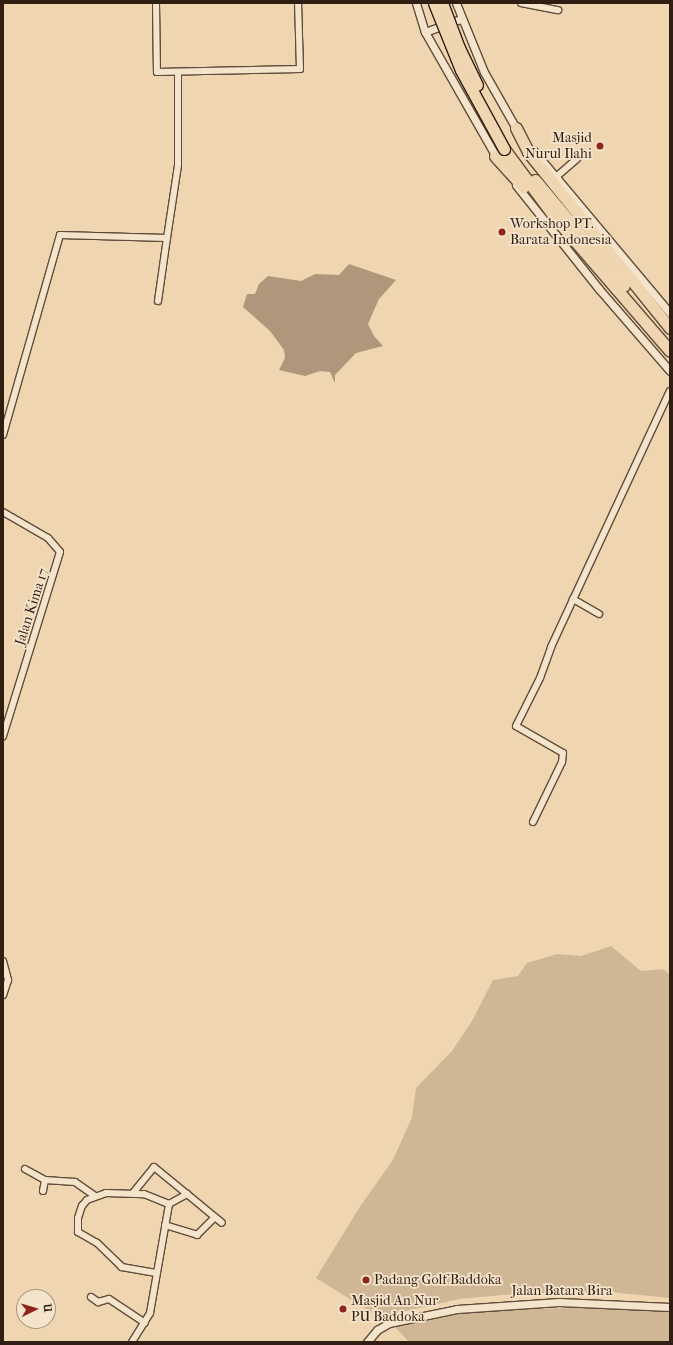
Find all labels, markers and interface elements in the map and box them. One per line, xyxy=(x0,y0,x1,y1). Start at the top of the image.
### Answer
place label: Masjid Nurul Ilahi xyxy=(525,130,592,162)
marker: Masjid Nurul Ilahi xyxy=(595,141,605,151)
place label: Workshop PT. Barata Indonesia xyxy=(510,216,611,248)
marker: Workshop PT. Barata Indonesia xyxy=(497,227,507,237)
street label: Jalan Kima 17 xyxy=(12,566,52,648)
place label: Padang Golf Baddoka xyxy=(374,1272,501,1288)
marker: Padang Golf Baddoka xyxy=(361,1275,371,1285)
street label: Jalan Batara Bira xyxy=(511,1283,613,1299)
north arrow xyxy=(16,1289,56,1329)
place label: Masjid An Nur PU Baddoka xyxy=(351,1293,438,1326)
text: U xyxy=(41,1303,54,1313)
marker: Masjid An Nur PU Baddoka xyxy=(338,1304,348,1314)

